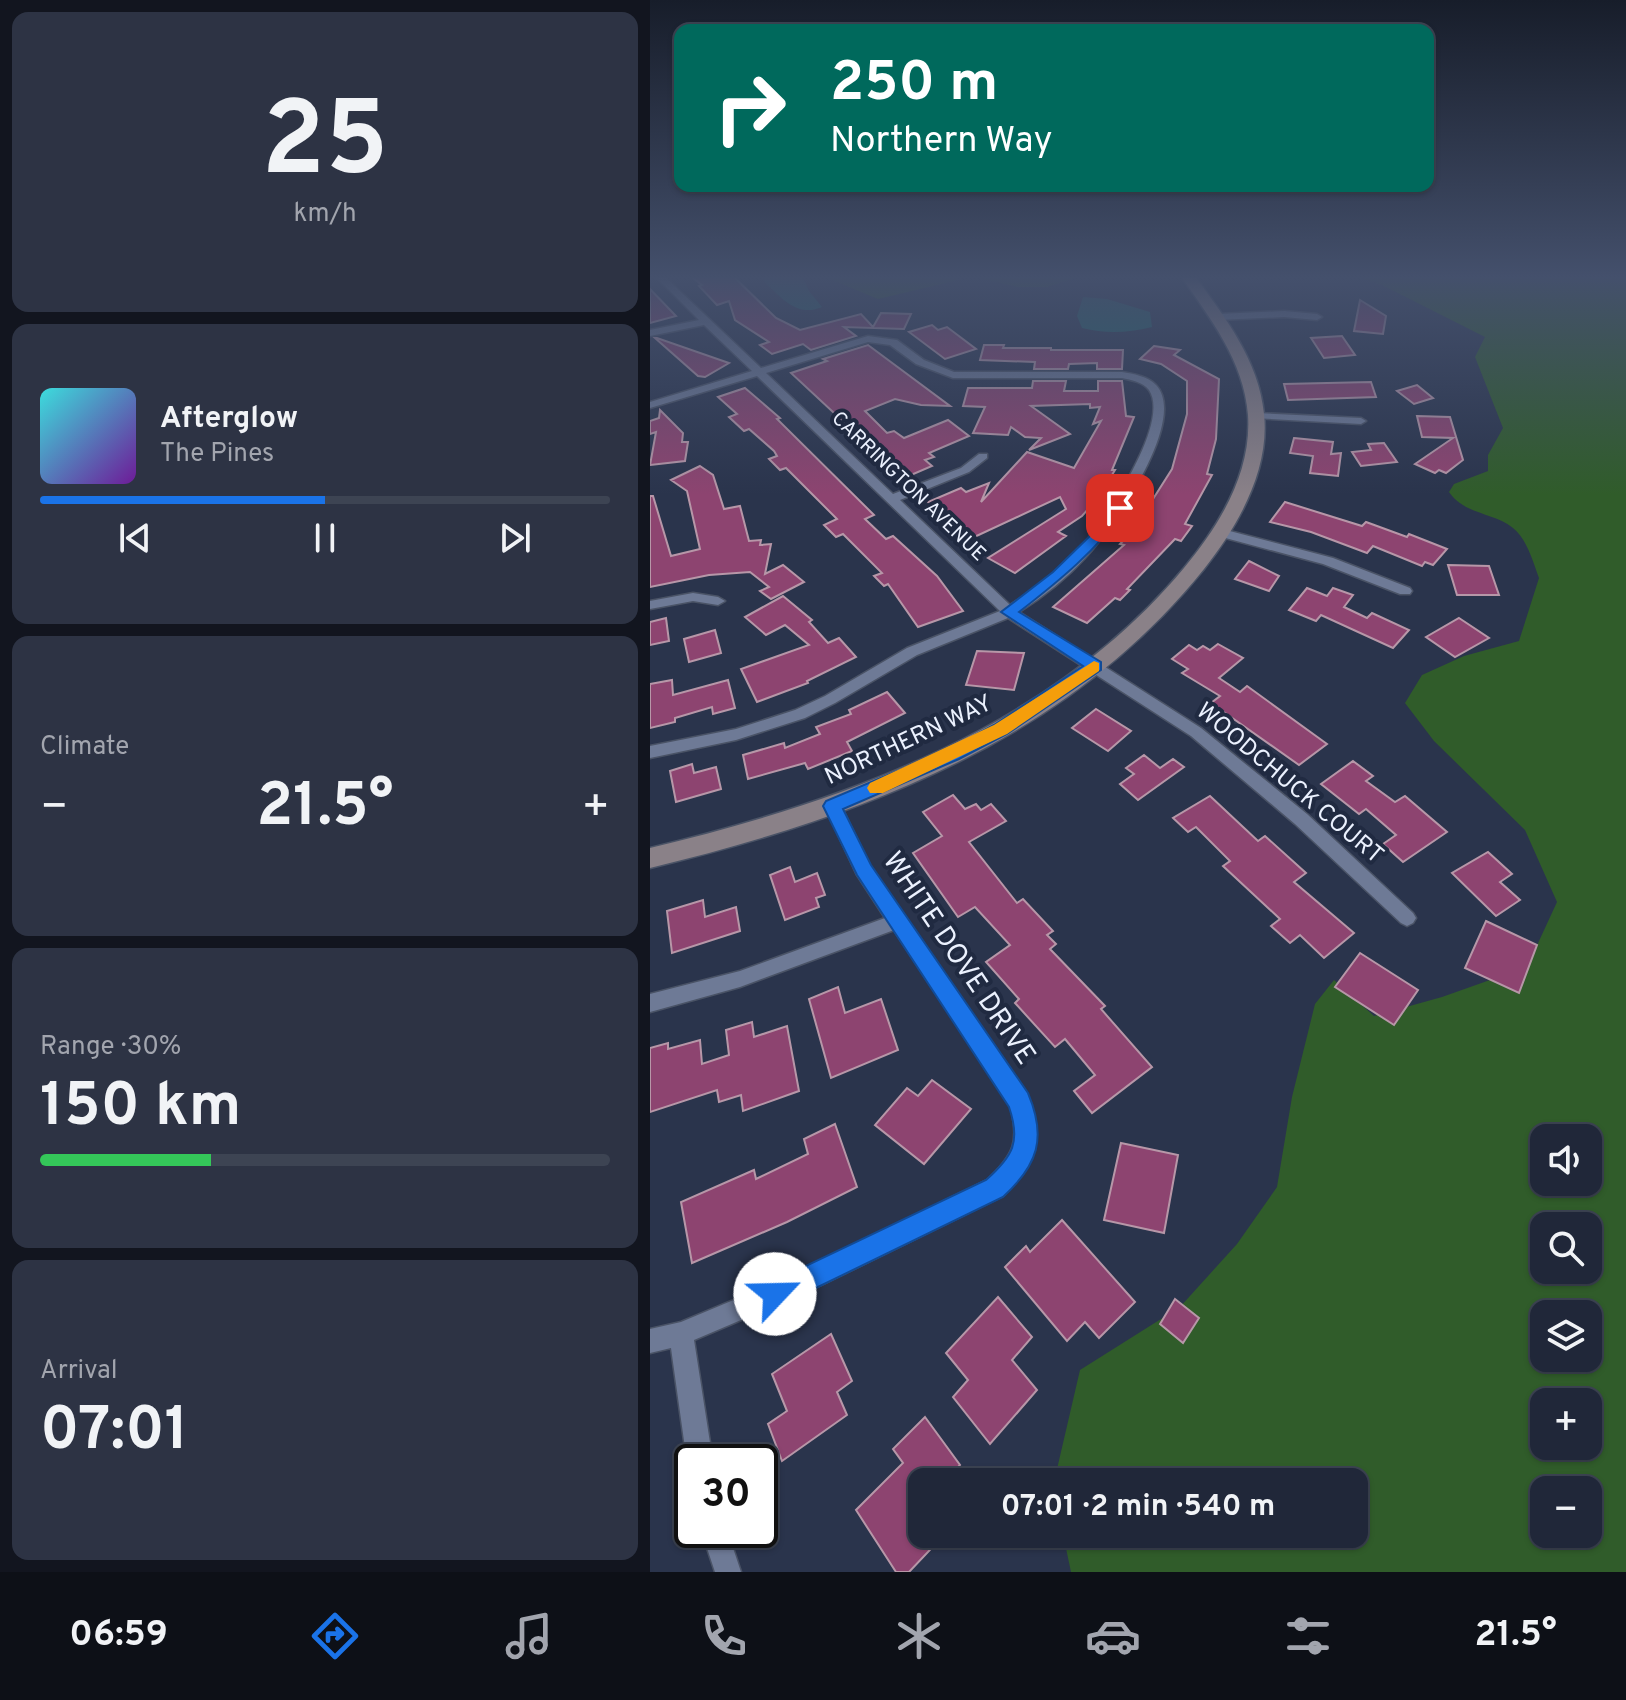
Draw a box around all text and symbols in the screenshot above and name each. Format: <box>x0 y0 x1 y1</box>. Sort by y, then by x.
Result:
text: 250 m <box>830 50 998 120</box>
icon: right <box>698 56 802 160</box>
text: 25 <box>261 80 389 212</box>
text: Northern Way <box>830 119 1053 165</box>
text: km/h <box>293 198 357 231</box>
text: Afterglow <box>160 401 298 438</box>
street label: CARRINGTON AVENUE <box>825 406 991 568</box>
text: The Pines <box>160 438 274 471</box>
pin <box>1086 474 1154 542</box>
icon: arrive <box>1098 486 1142 530</box>
icon: previous <box>113 516 157 560</box>
icon: pause <box>303 516 347 560</box>
icon: next <box>493 516 537 560</box>
street label: NORTHERN WAY <box>820 689 998 793</box>
street label: WOODCHUCK COURT <box>1189 697 1389 871</box>
text: Climate <box>40 731 129 764</box>
text: 21.5° <box>256 771 394 847</box>
text: − <box>40 781 68 837</box>
text: + <box>582 781 610 837</box>
street label: WHITE DOVE DRIVE <box>873 846 1043 1072</box>
text: Range · 30% <box>40 1031 182 1064</box>
text: 150 km <box>40 1071 241 1147</box>
map controls <box>1530 1124 1602 1548</box>
button: sound <box>1530 1124 1602 1196</box>
button: search <box>1530 1212 1602 1284</box>
position arrow <box>733 1252 817 1336</box>
button: layers <box>1530 1300 1602 1372</box>
text: Arrival <box>40 1355 118 1388</box>
button: + <box>1530 1388 1602 1460</box>
text: 07:01 <box>40 1395 189 1471</box>
speed limit sign: 30 <box>674 1444 778 1548</box>
button: − <box>1530 1476 1602 1548</box>
text: 07:01 · 2 min · 540 m <box>1001 1489 1275 1526</box>
icon: directions <box>307 1608 363 1664</box>
icon: music <box>501 1608 557 1664</box>
icon: phone <box>696 1608 752 1664</box>
icon: climate <box>891 1608 947 1664</box>
icon: car <box>1085 1608 1141 1664</box>
icon: filters <box>1280 1608 1336 1664</box>
text: 06:59 <box>69 1613 168 1659</box>
text: 21.5° <box>1474 1613 1557 1659</box>

